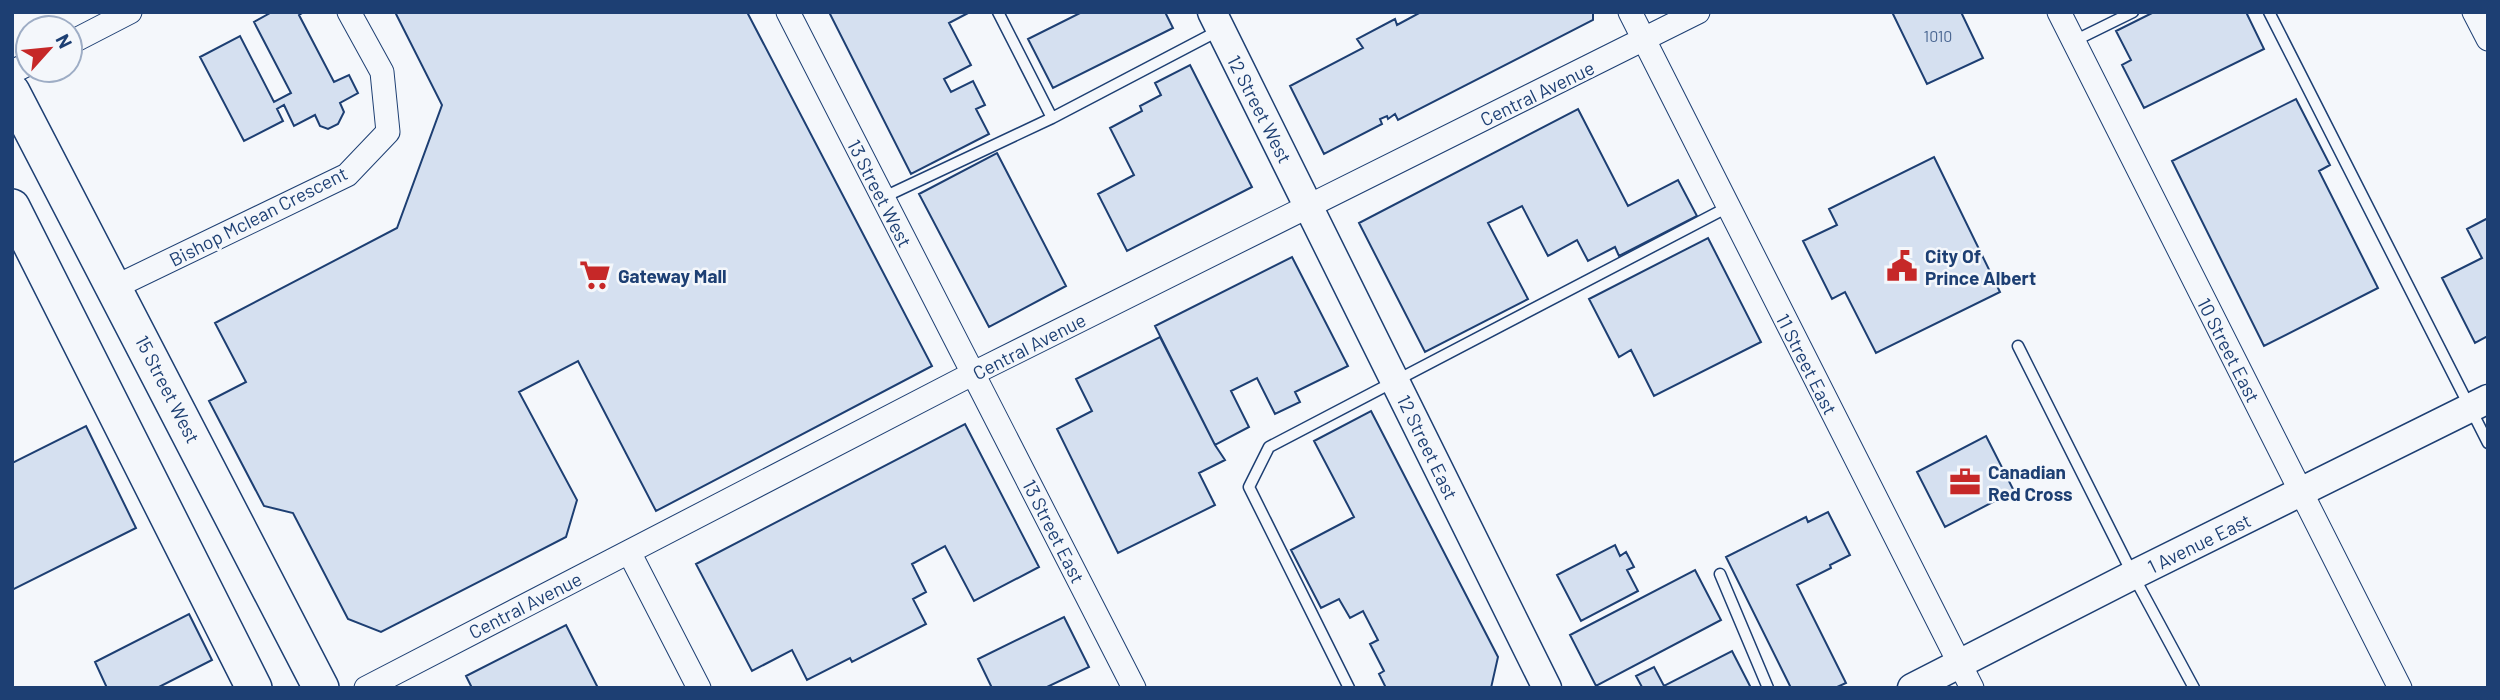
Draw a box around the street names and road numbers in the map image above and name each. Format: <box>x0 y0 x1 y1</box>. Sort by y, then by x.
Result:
street label: 12 Street West <box>1223 51 1297 167</box>
street label: Central Avenue <box>1476 55 1598 131</box>
street label: 13 Street West <box>843 135 917 251</box>
street label: Bishop Mclean Crescent <box>165 161 351 271</box>
street label: 10 Street East <box>2193 294 2265 406</box>
street label: Central Avenue <box>969 308 1089 384</box>
street label: 11 Street East <box>1772 310 1842 418</box>
street label: 15 Street West <box>131 331 205 447</box>
street label: 12 Street East <box>1393 391 1463 503</box>
street label: 13 Street East <box>1018 475 1090 587</box>
street label: 1 Avenue East <box>2144 508 2254 578</box>
street label: Central Avenue <box>465 567 585 643</box>

